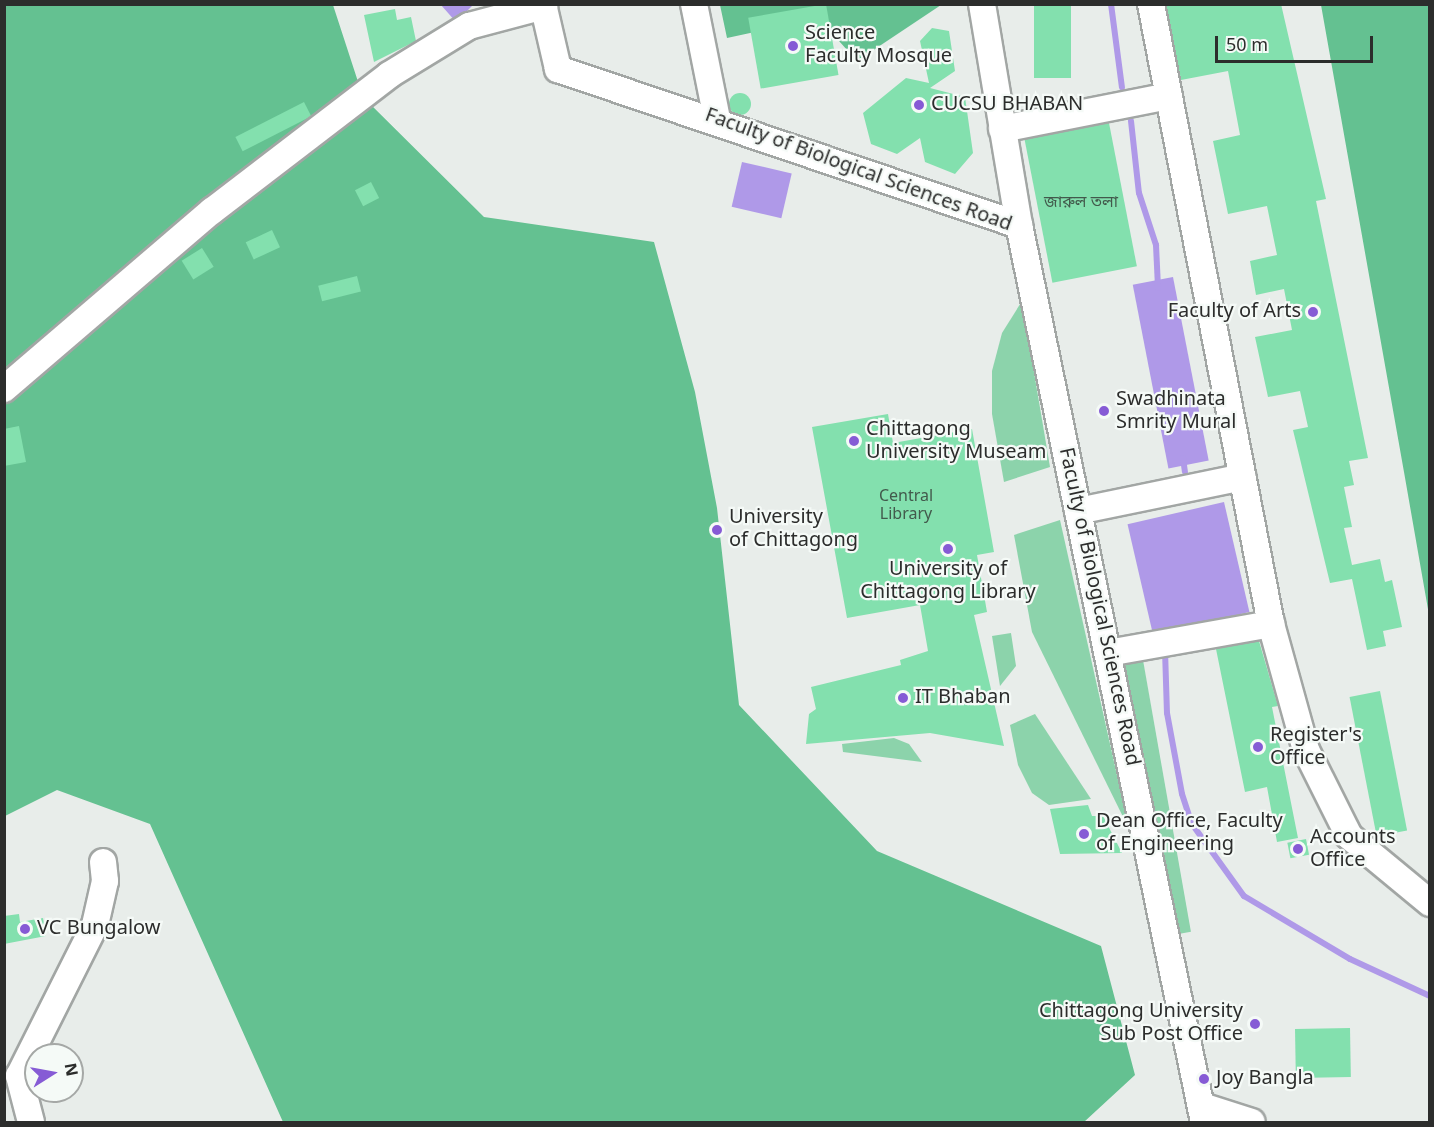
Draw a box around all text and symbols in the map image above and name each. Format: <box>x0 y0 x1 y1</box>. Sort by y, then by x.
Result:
place label: Science Faculty Mosque <box>805 22 952 69</box>
scale bar <box>1218 24 1376 62</box>
text: 50 m <box>1226 34 1268 58</box>
marker: Science Faculty Mosque <box>786 39 800 53</box>
place label: CUCSU BHABAN <box>931 93 1083 117</box>
marker: CUCSU BHABAN <box>912 98 926 112</box>
street label: Faculty of Biological Sciences Road <box>701 104 1015 238</box>
house number: জারুল তলা <box>1044 193 1118 213</box>
place label: Faculty of Arts <box>1168 300 1301 324</box>
marker: Faculty of Arts <box>1306 305 1320 319</box>
place label: Swadhinata Smrity Mural <box>1116 388 1236 435</box>
marker: Swadhinata Smrity Mural <box>1097 404 1111 418</box>
place label: Chittagong University Museam <box>866 418 1046 465</box>
marker: Chittagong University Museam <box>847 434 861 448</box>
street label: Faculty of Biological Sciences Road <box>1052 446 1144 768</box>
house number: Central Library <box>879 487 933 525</box>
place label: University of Chittagong <box>729 506 858 553</box>
marker: University of Chittagong <box>710 523 724 537</box>
marker: University of Chittagong Library <box>941 542 955 556</box>
place label: University of Chittagong Library <box>860 558 1036 605</box>
place label: IT Bhaban <box>915 686 1011 710</box>
marker: IT Bhaban <box>896 691 910 705</box>
place label: Register's Office <box>1270 724 1362 771</box>
marker: Register's Office <box>1251 740 1265 754</box>
place label: Dean Office, Faculty of Engineering <box>1096 810 1283 857</box>
place label: Accounts Office <box>1310 826 1396 873</box>
marker: Dean Office, Faculty of Engineering <box>1077 827 1091 841</box>
marker: Accounts Office <box>1291 842 1305 856</box>
place label: VC Bungalow <box>37 917 160 941</box>
marker: VC Bungalow <box>18 922 32 936</box>
place label: Chittagong University Sub Post Office <box>1039 1000 1243 1047</box>
marker: Chittagong University Sub Post Office <box>1248 1017 1262 1031</box>
north arrow <box>24 1043 84 1103</box>
text: N <box>58 1061 82 1078</box>
place label: Joy Bangla <box>1216 1067 1314 1091</box>
marker: Joy Bangla <box>1197 1072 1211 1086</box>

